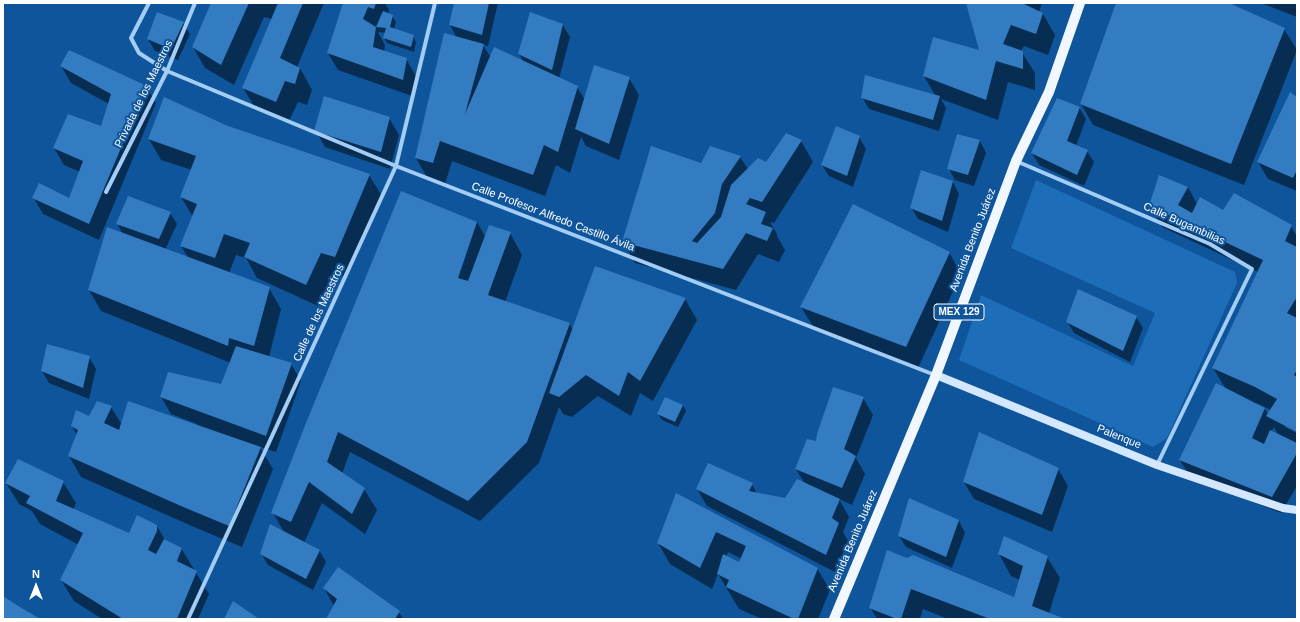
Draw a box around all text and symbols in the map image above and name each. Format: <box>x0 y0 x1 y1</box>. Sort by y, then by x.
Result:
street label: Privada de los Maestros <box>112 38 176 150</box>
street label: Calle Profesor Alfredo Castillo Ávila <box>470 180 636 254</box>
street label: Avenida Benito Juárez <box>947 186 999 294</box>
street label: Calle Bugambilias <box>1141 200 1227 248</box>
street label: Calle de los Maestros <box>291 262 347 364</box>
road number: MEX 129 <box>934 304 984 320</box>
street label: Palenque <box>1095 422 1143 452</box>
street label: Avenida Benito Juárez <box>825 488 881 594</box>
north arrow <box>16 566 56 606</box>
text: N <box>32 568 40 580</box>

